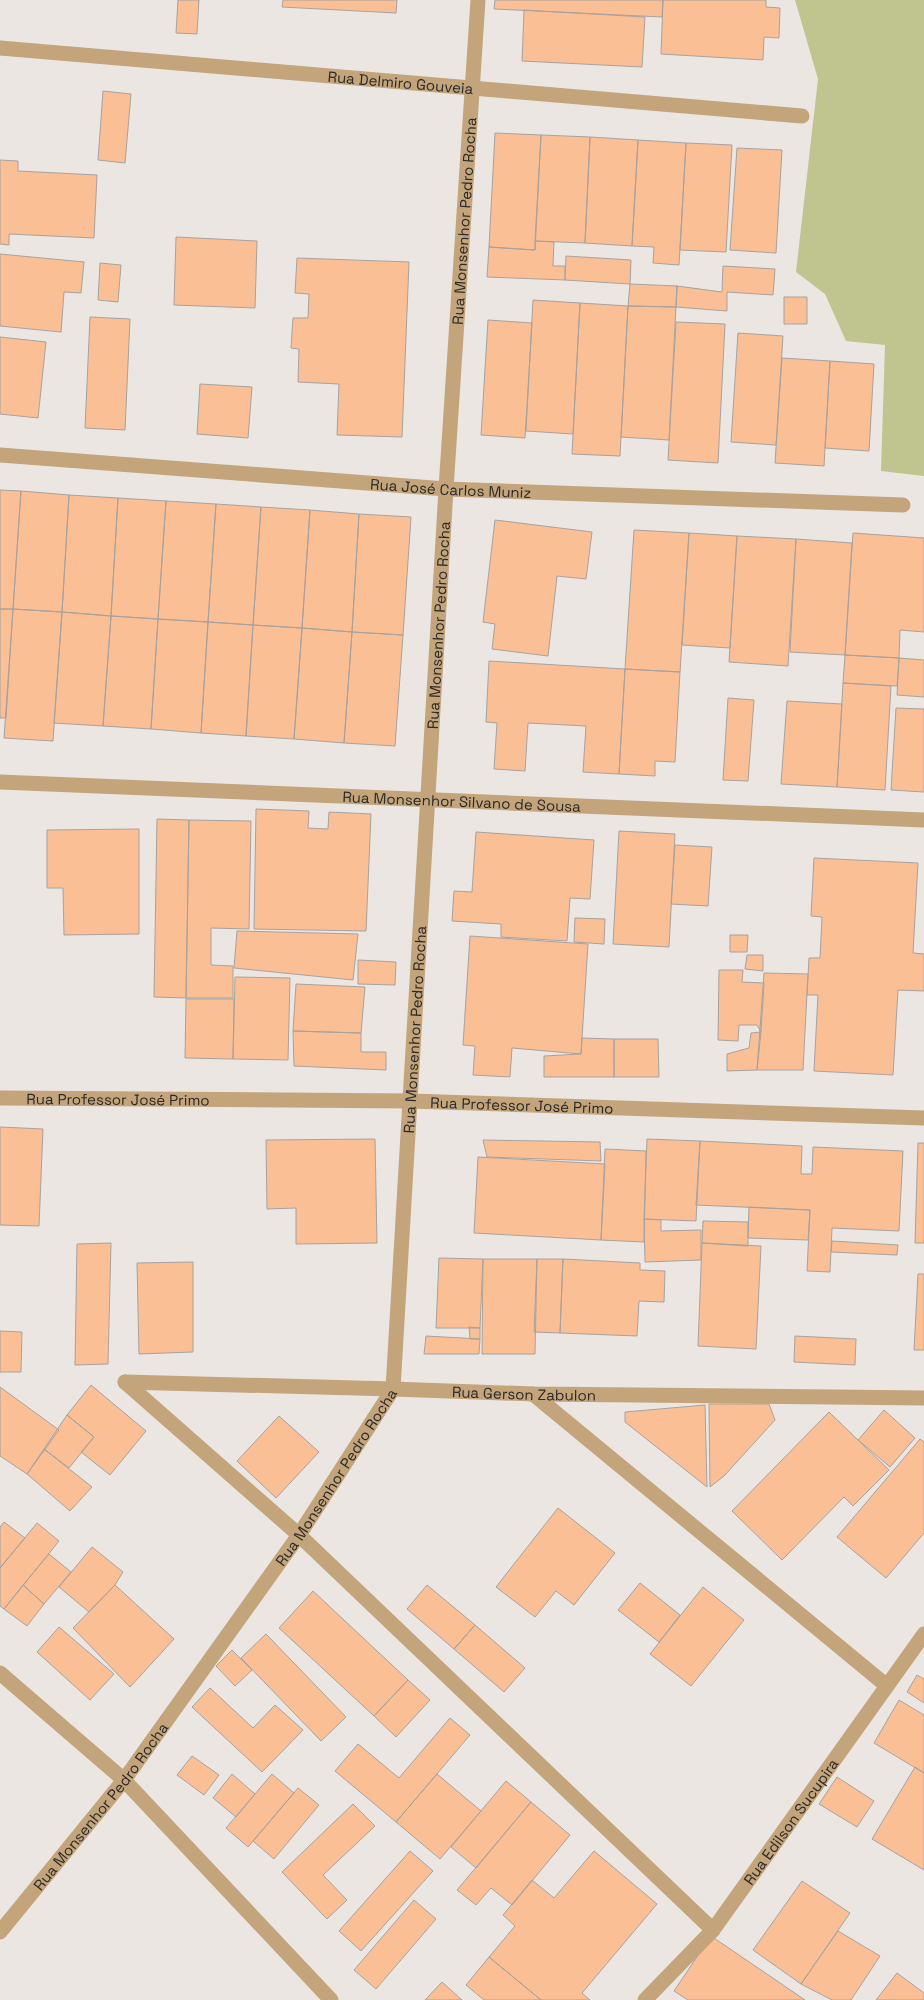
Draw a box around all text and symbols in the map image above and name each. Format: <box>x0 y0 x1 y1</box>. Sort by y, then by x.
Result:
street label: Rua Delmiro Gouveia <box>327 66 475 98</box>
street label: Rua Monsenhor Pedro Rocha <box>447 116 480 325</box>
street label: Rua José Carlos Muniz <box>370 474 532 501</box>
street label: Rua Monsenhor Pedro Rocha <box>422 520 454 730</box>
street label: Rua Monsenhor Silvano de Sousa <box>342 787 582 815</box>
street label: Rua Monsenhor Pedro Rocha <box>399 925 430 1134</box>
street label: Rua Professor José Primo <box>26 1089 210 1109</box>
street label: Rua Professor José Primo <box>430 1092 614 1117</box>
street label: Rua Gerson Zabulon <box>452 1382 596 1404</box>
street label: Rua Monsenhor Pedro Rocha <box>271 1384 401 1569</box>
street label: Rua Monsenhor Pedro Rocha <box>29 1718 172 1894</box>
street label: Rua Edilson Sucupira <box>739 1754 842 1888</box>

